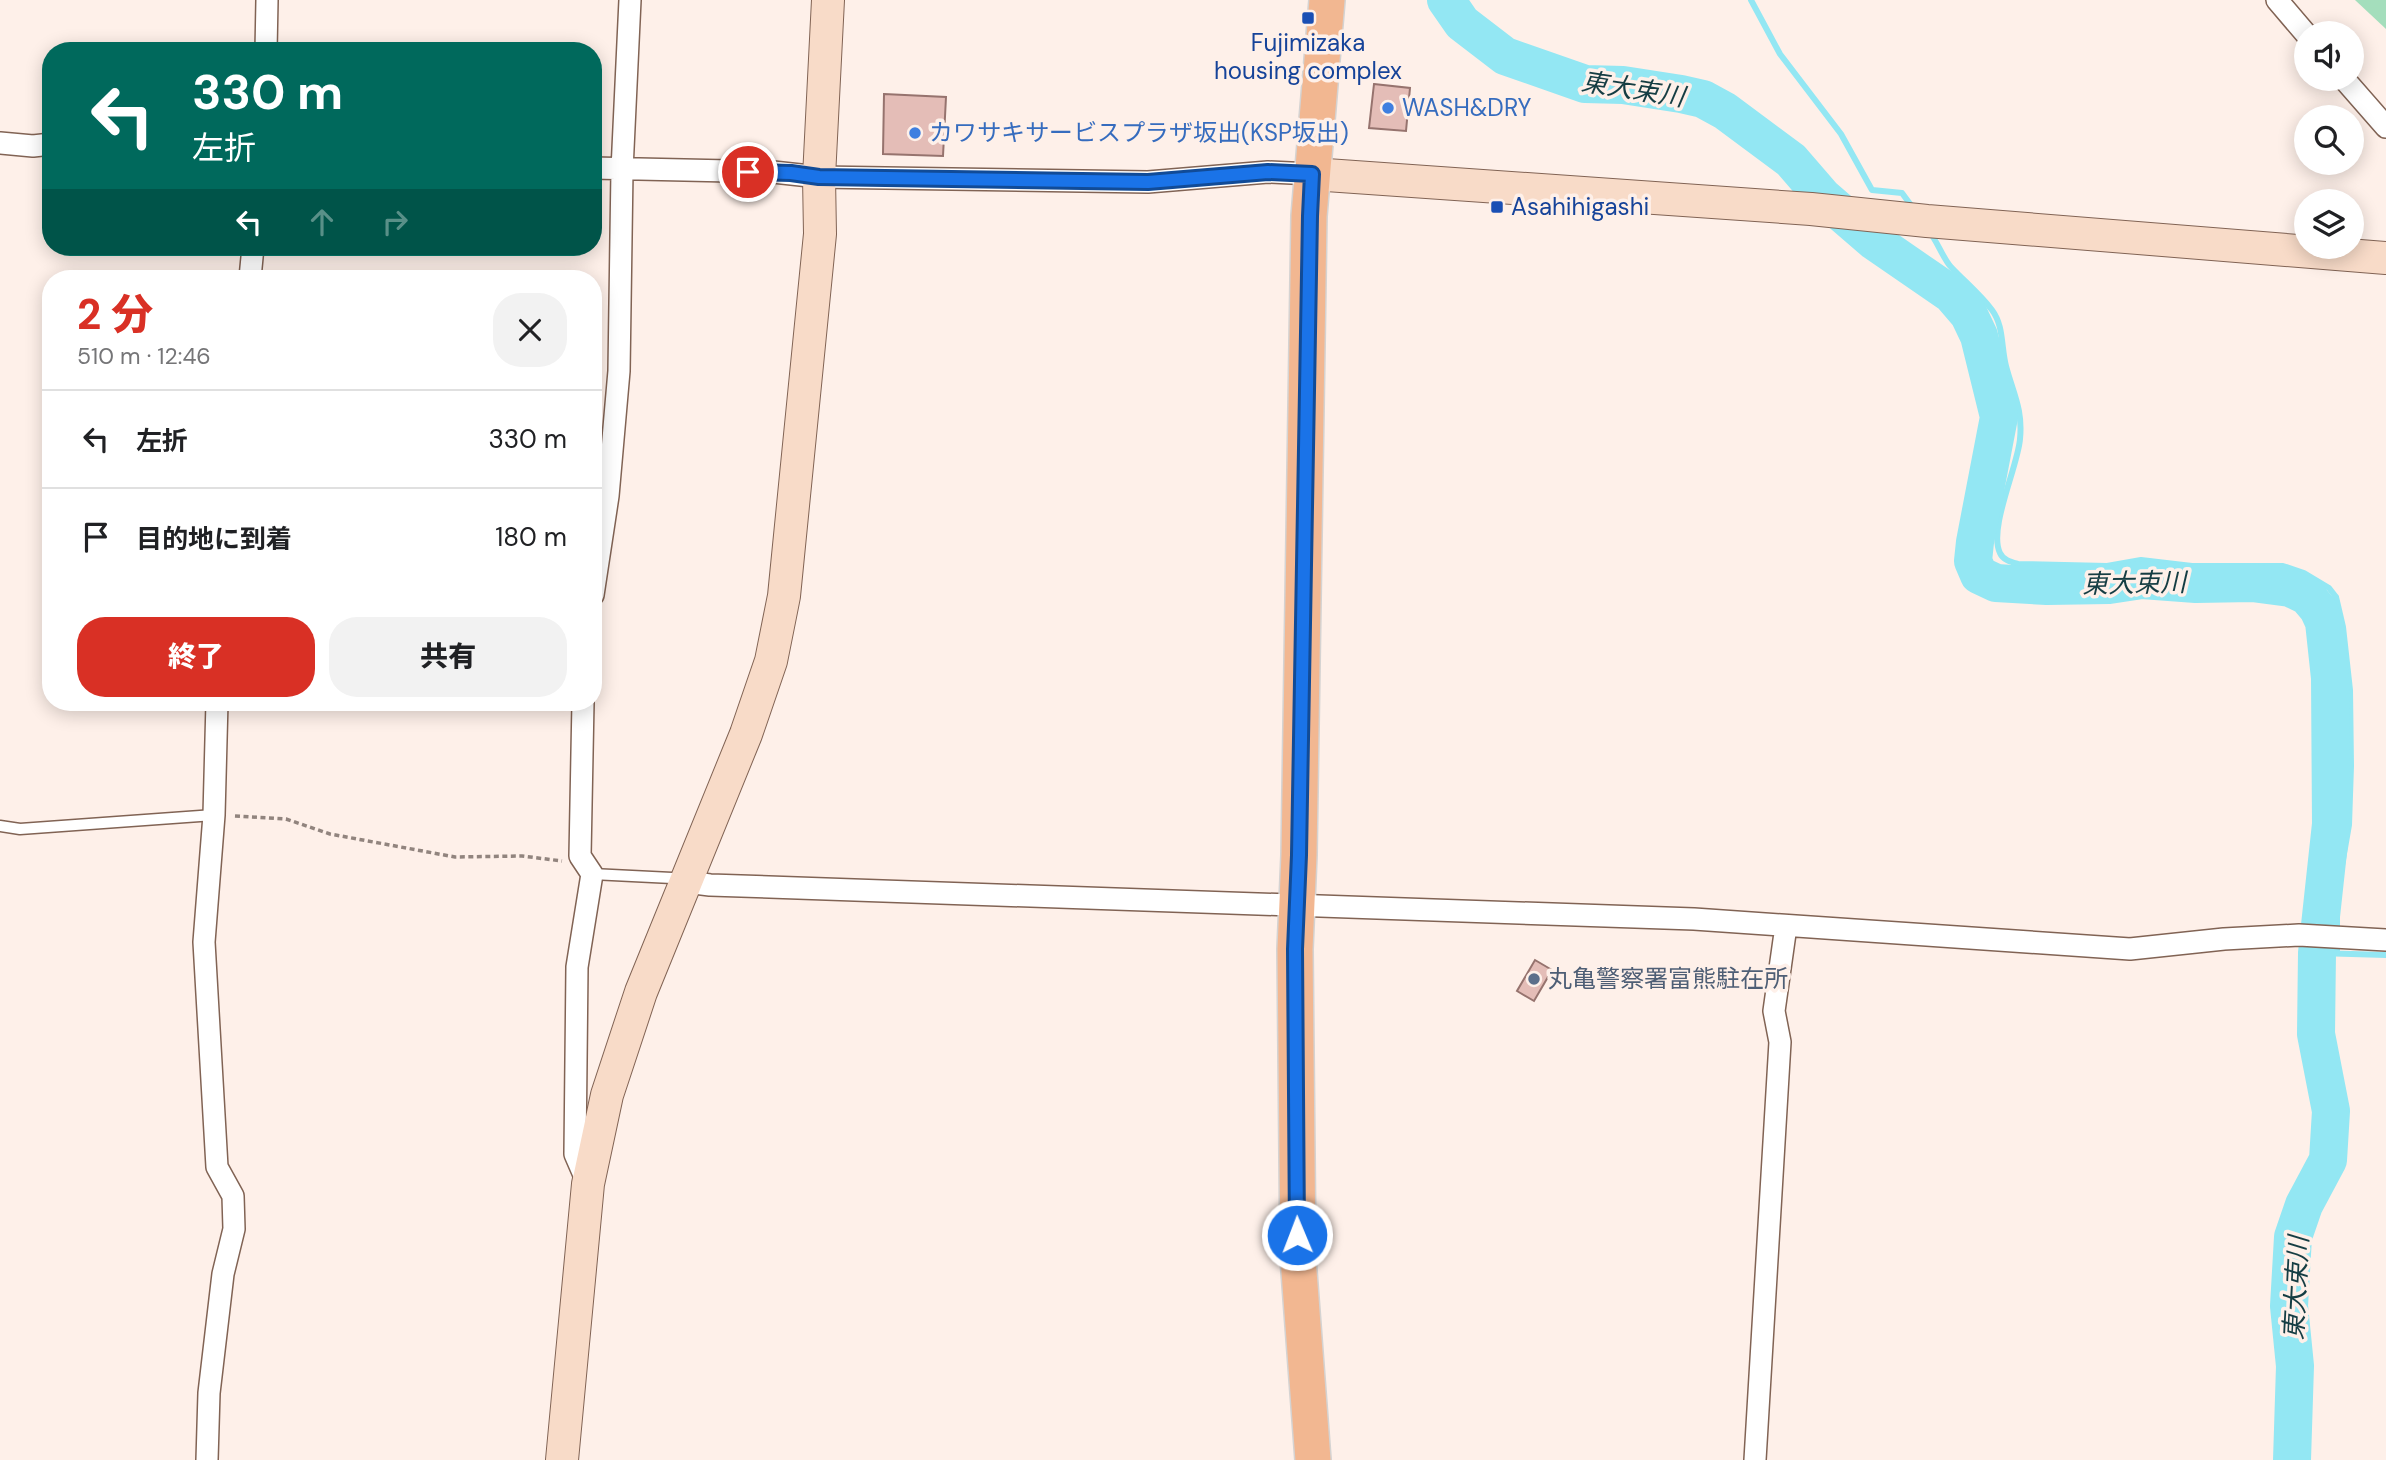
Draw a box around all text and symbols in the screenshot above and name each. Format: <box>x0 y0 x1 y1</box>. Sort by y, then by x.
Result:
marker: Fujimizaka housing complex <box>1300 10 1316 26</box>
map controls <box>2294 21 2364 259</box>
button: sound <box>2294 21 2364 91</box>
place label: Fujimizaka housing complex <box>1214 27 1402 86</box>
text: 330 m <box>192 60 343 124</box>
water label: 東大束川 <box>1579 64 1690 114</box>
icon: left <box>77 70 168 161</box>
place label: WASH&DRY <box>1402 92 1531 123</box>
marker: WASH&DRY <box>1380 100 1396 116</box>
button: search <box>2294 105 2364 175</box>
place label: カワサキサービスプラザ坂出(KSP坂出) <box>929 117 1349 148</box>
marker: カワサキサービスプラザ坂出(KSP坂出) <box>907 125 923 141</box>
text: 左折 <box>192 127 256 169</box>
pin <box>718 142 778 202</box>
icon: arrive <box>729 153 767 191</box>
button: layers <box>2294 189 2364 259</box>
place label: Asahihigashi <box>1511 191 1649 222</box>
marker: Asahihigashi <box>1489 199 1505 215</box>
icon: left <box>230 203 268 241</box>
icon: ahead <box>303 203 341 241</box>
icon: right <box>376 203 414 241</box>
text: 2 分 <box>77 287 153 342</box>
button: close <box>493 293 567 367</box>
text: 510 m · 12:46 <box>77 341 211 371</box>
icon: left <box>77 420 115 458</box>
text: 330 m <box>488 422 567 456</box>
text: 左折 <box>136 424 188 458</box>
icon: arrive <box>77 518 115 556</box>
text: 180 m <box>495 520 567 554</box>
text: 目的地に到着 <box>136 522 292 556</box>
water label: 東大束川 <box>2082 565 2189 601</box>
button: 終了 <box>77 617 315 697</box>
button: 共有 <box>329 617 567 697</box>
place label: 丸亀警察署富熊駐在所 <box>1548 963 1788 994</box>
marker: 丸亀警察署富熊駐在所 <box>1526 971 1542 987</box>
position arrow <box>1260 1198 1334 1272</box>
water label: 東大束川 <box>2276 1232 2316 1341</box>

